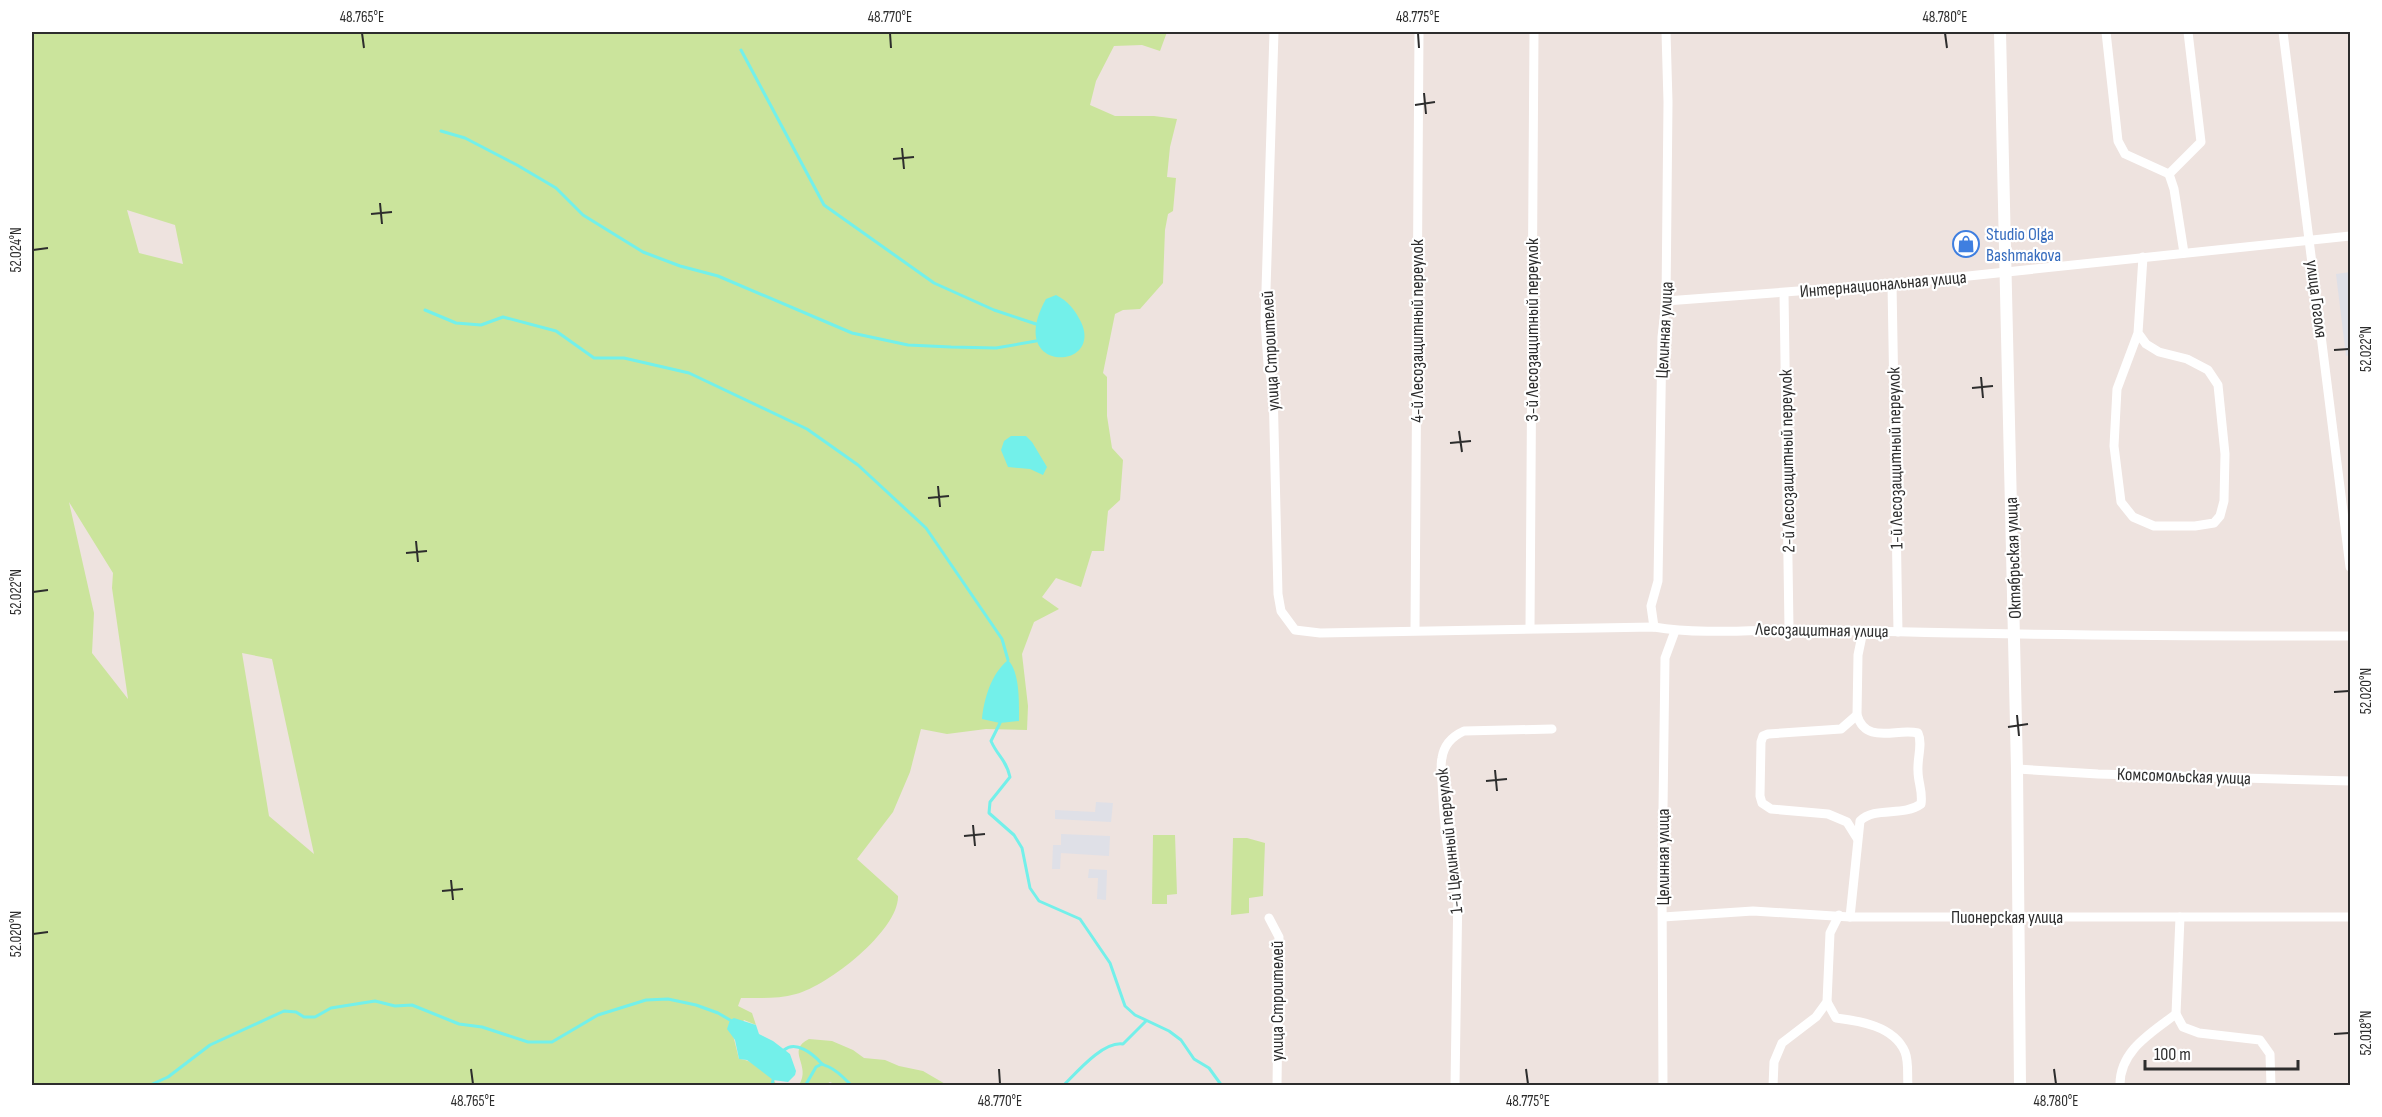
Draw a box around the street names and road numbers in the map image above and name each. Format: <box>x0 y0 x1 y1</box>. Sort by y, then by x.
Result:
street label: 3-й Лесозащитный переулок <box>1522 238 1543 422</box>
street label: 4-й Лесозащитный переулок <box>1407 239 1428 423</box>
street label: улица Гоголя <box>2301 259 2332 339</box>
street label: Интернациональная улица <box>1799 267 1967 302</box>
street label: Целинная улица <box>1651 281 1678 379</box>
street label: улица Строителей <box>1257 290 1284 412</box>
street label: 1-й Лесозащитный переулок <box>1883 367 1908 549</box>
street label: 2-й Лесозащитный переулок <box>1775 369 1800 553</box>
street label: Октябрьская улица <box>2001 497 2026 619</box>
street label: Лесозащитная улица <box>1754 619 1889 642</box>
street label: Комсомольская улица <box>2117 764 2251 789</box>
street label: 1-й Целинный переулок <box>1431 767 1468 915</box>
street label: Целинная улица <box>1653 808 1674 906</box>
street label: Пионерская улица <box>1951 907 2063 928</box>
street label: улица Строителей <box>1267 941 1288 1061</box>

